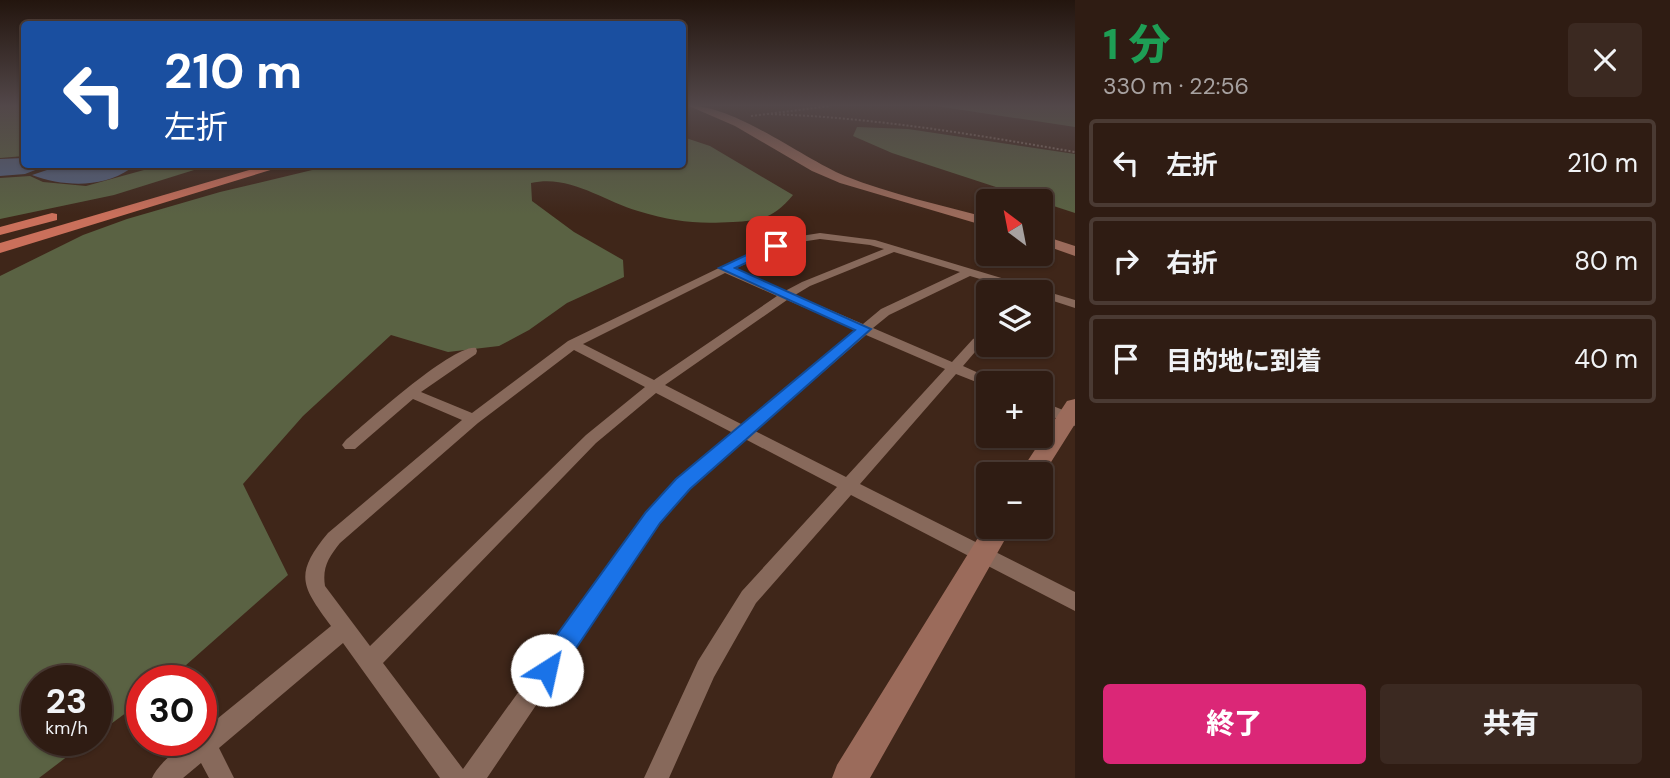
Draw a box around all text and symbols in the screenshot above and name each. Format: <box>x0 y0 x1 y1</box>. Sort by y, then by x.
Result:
text: 1 分 <box>1103 17 1170 72</box>
button: close <box>1568 23 1642 97</box>
text: 210 m <box>164 39 302 103</box>
icon: left <box>49 49 140 140</box>
text: 330 m · 22:56 <box>1103 71 1249 101</box>
text: 左折 <box>164 106 228 148</box>
icon: left <box>1107 144 1145 182</box>
text: 210 m <box>1567 146 1638 180</box>
text: 左折 <box>1166 148 1218 182</box>
north arrow <box>976 189 1054 266</box>
map controls <box>976 189 1053 539</box>
pin <box>746 216 806 276</box>
icon: arrive <box>757 227 795 265</box>
icon: right <box>1107 242 1145 280</box>
text: 80 m <box>1574 244 1638 278</box>
text: 右折 <box>1166 246 1218 280</box>
button: layers <box>976 280 1053 357</box>
icon: arrive <box>1107 340 1145 378</box>
text: 40 m <box>1574 342 1638 376</box>
text: 目的地に到着 <box>1166 344 1322 378</box>
button: + <box>976 371 1053 448</box>
button: − <box>976 462 1053 539</box>
position arrow <box>510 633 584 707</box>
speed limit sign: 30 <box>126 665 217 756</box>
text: 23 <box>46 678 87 724</box>
button: 終了 <box>1103 684 1366 764</box>
button: 共有 <box>1380 684 1642 764</box>
text: km/h <box>45 716 88 740</box>

